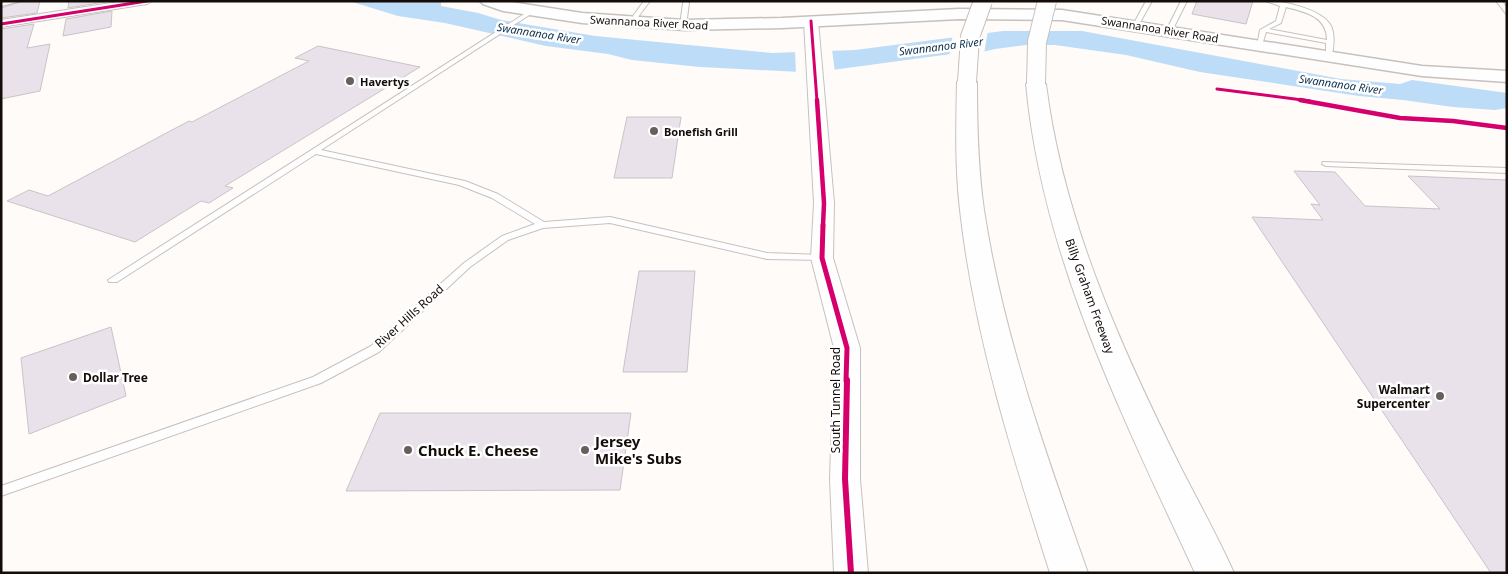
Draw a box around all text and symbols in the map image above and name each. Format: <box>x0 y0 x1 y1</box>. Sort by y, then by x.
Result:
street label: Swannanoa River Road <box>589 11 709 33</box>
street label: Swannanoa River Road <box>1100 12 1220 46</box>
water label: Swannanoa River <box>496 19 583 47</box>
water label: Swannanoa River <box>898 33 984 59</box>
water label: Swannanoa River <box>1298 71 1385 97</box>
place label: Havertys <box>360 74 410 89</box>
marker: Havertys <box>344 75 356 87</box>
place label: Bonefish Grill <box>664 124 738 139</box>
marker: Bonefish Grill <box>648 125 660 137</box>
street label: Billy Graham Freeway <box>1061 236 1119 357</box>
street label: River Hills Road <box>371 280 447 352</box>
street label: South Tunnel Road <box>827 347 844 453</box>
place label: Dollar Tree <box>83 369 148 386</box>
marker: Dollar Tree <box>67 371 79 383</box>
place label: Walmart Supercenter <box>1357 381 1431 412</box>
marker: Walmart Supercenter <box>1434 390 1446 402</box>
place label: Jersey Mike's Subs <box>593 431 682 468</box>
place label: Chuck E. Cheese <box>418 440 538 460</box>
marker: Chuck E. Cheese <box>402 444 414 456</box>
marker: Jersey Mike's Subs <box>579 444 591 456</box>

